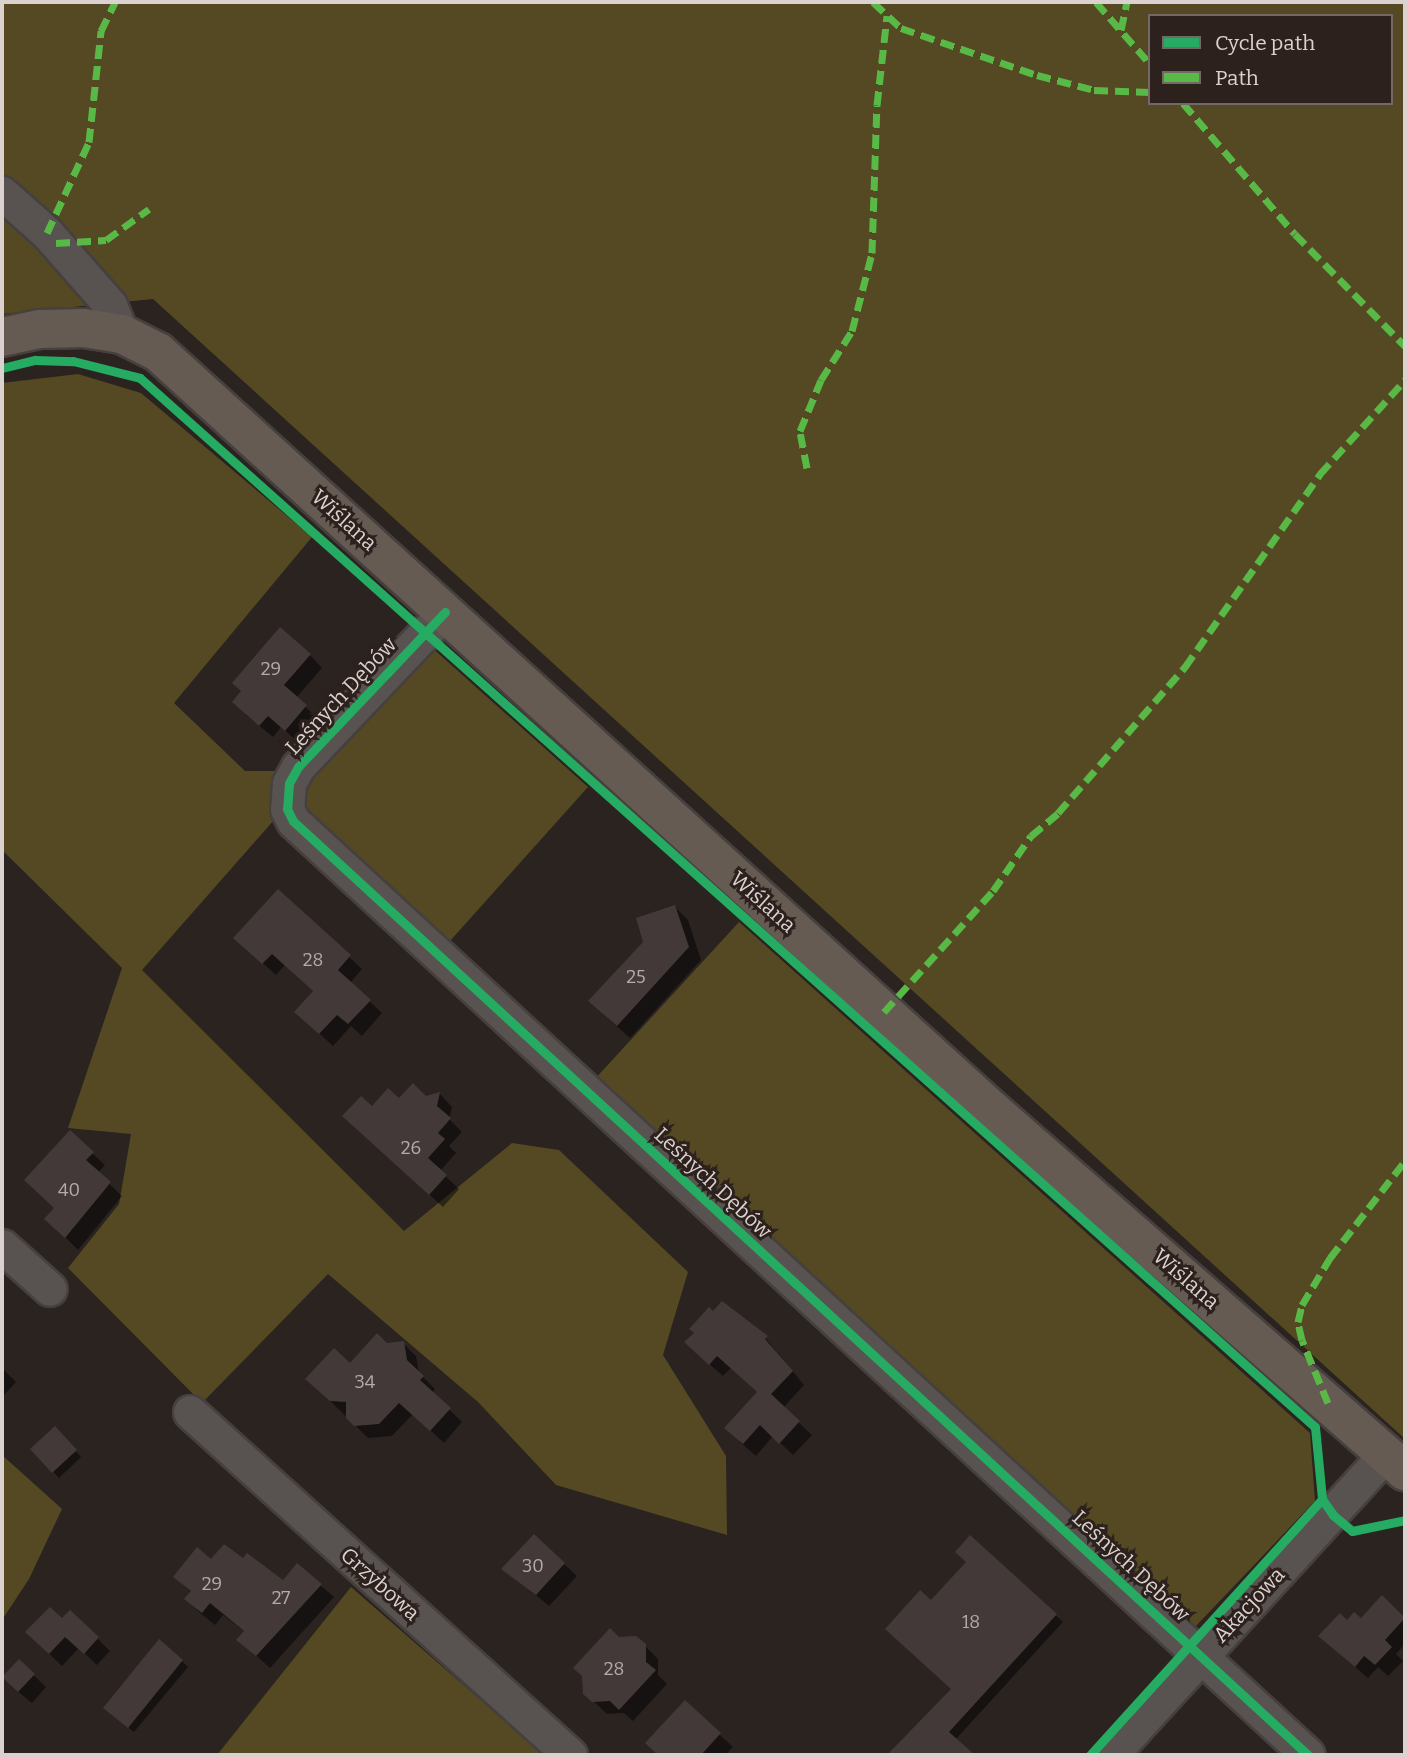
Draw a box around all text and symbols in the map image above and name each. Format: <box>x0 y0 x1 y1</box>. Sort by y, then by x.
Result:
legend <box>1148 14 1393 105</box>
text: Cycle path <box>1215 30 1315 56</box>
text: Path <box>1215 65 1259 91</box>
street label: Wiślana <box>306 484 382 556</box>
street label: Leśnych Dębów <box>280 632 402 760</box>
house number: 29 <box>261 658 281 680</box>
street label: Wiślana <box>725 866 801 938</box>
house number: 28 <box>303 949 323 971</box>
house number: 25 <box>626 966 646 988</box>
street label: Leśnych Dębów <box>649 1122 777 1244</box>
house number: 26 <box>401 1137 421 1159</box>
house number: 40 <box>58 1179 80 1201</box>
street label: Wiślana <box>1148 1244 1224 1314</box>
house number: 34 <box>355 1371 375 1393</box>
street label: Leśnych Dębów <box>1067 1505 1195 1627</box>
street label: Grzybowa <box>335 1542 425 1626</box>
house number: 30 <box>522 1555 544 1577</box>
street label: Akacjowa <box>1208 1562 1290 1648</box>
house number: 29 <box>202 1573 222 1595</box>
house number: 27 <box>272 1587 290 1609</box>
house number: 18 <box>962 1611 980 1633</box>
house number: 28 <box>604 1658 624 1680</box>

